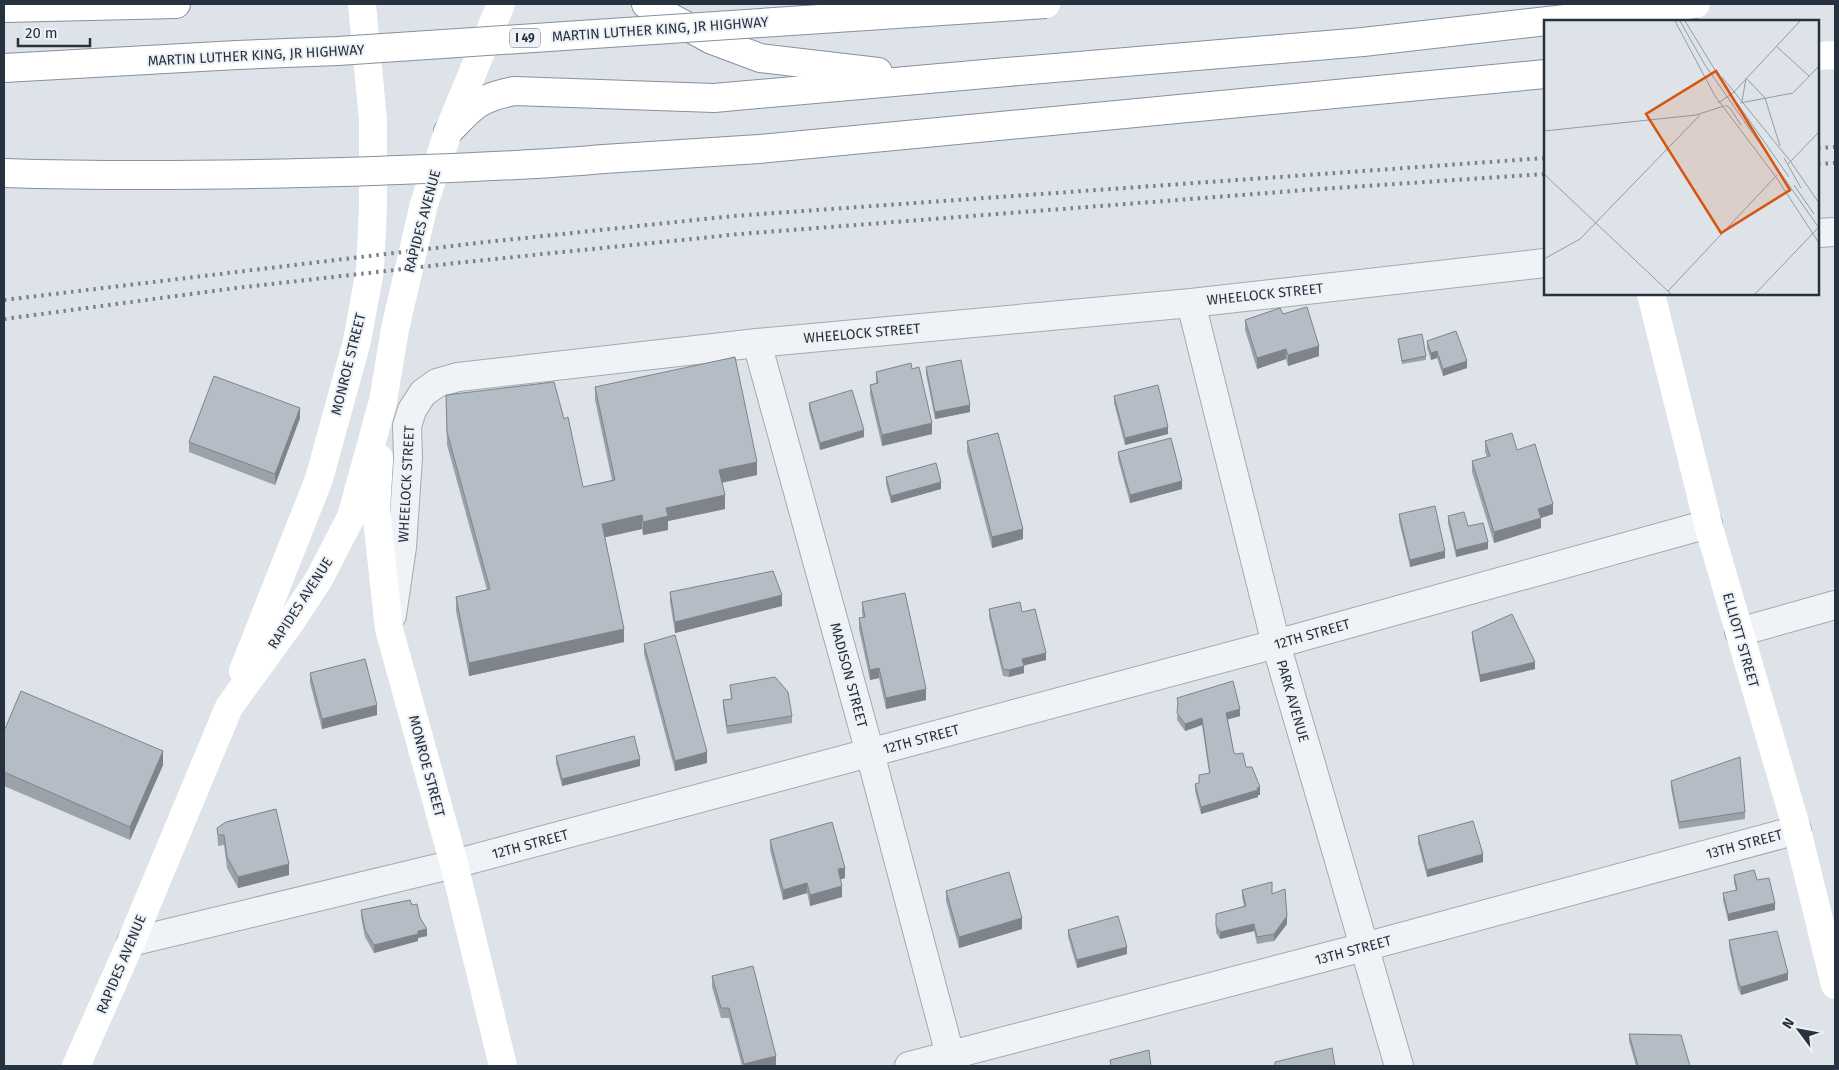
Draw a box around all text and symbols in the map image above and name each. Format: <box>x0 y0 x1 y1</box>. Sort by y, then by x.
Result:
street label: MARTIN LUTHER KING, JR HIGHWAY <box>551 13 769 46</box>
scale bar <box>18 15 90 47</box>
inset map <box>1544 20 1819 295</box>
text: 20 m <box>25 24 58 42</box>
road number: I 49 <box>510 28 540 48</box>
street label: MARTIN LUTHER KING, JR HIGHWAY <box>147 41 365 70</box>
street label: RAPIDES AVENUE <box>401 168 444 274</box>
street label: WHEELOCK STREET <box>1206 280 1325 309</box>
street label: MONROE STREET <box>328 311 370 417</box>
street label: WHEELOCK STREET <box>803 320 922 347</box>
street label: WHEELOCK STREET <box>395 424 418 543</box>
street label: RAPIDES AVENUE <box>264 554 336 652</box>
street label: ELLIOTT STREET <box>1719 591 1762 690</box>
street label: 12TH STREET <box>1272 615 1353 653</box>
street label: MADISON STREET <box>826 621 871 730</box>
street label: PARK AVENUE <box>1273 658 1312 744</box>
street label: MONROE STREET <box>405 713 448 820</box>
street label: 12TH STREET <box>881 721 962 758</box>
street label: 12TH STREET <box>490 826 571 863</box>
street label: 13TH STREET <box>1704 826 1785 863</box>
street label: RAPIDES AVENUE <box>93 912 150 1016</box>
street label: 13TH STREET <box>1313 932 1394 969</box>
north arrow <box>1774 1005 1824 1055</box>
text: N <box>1779 1015 1798 1032</box>

